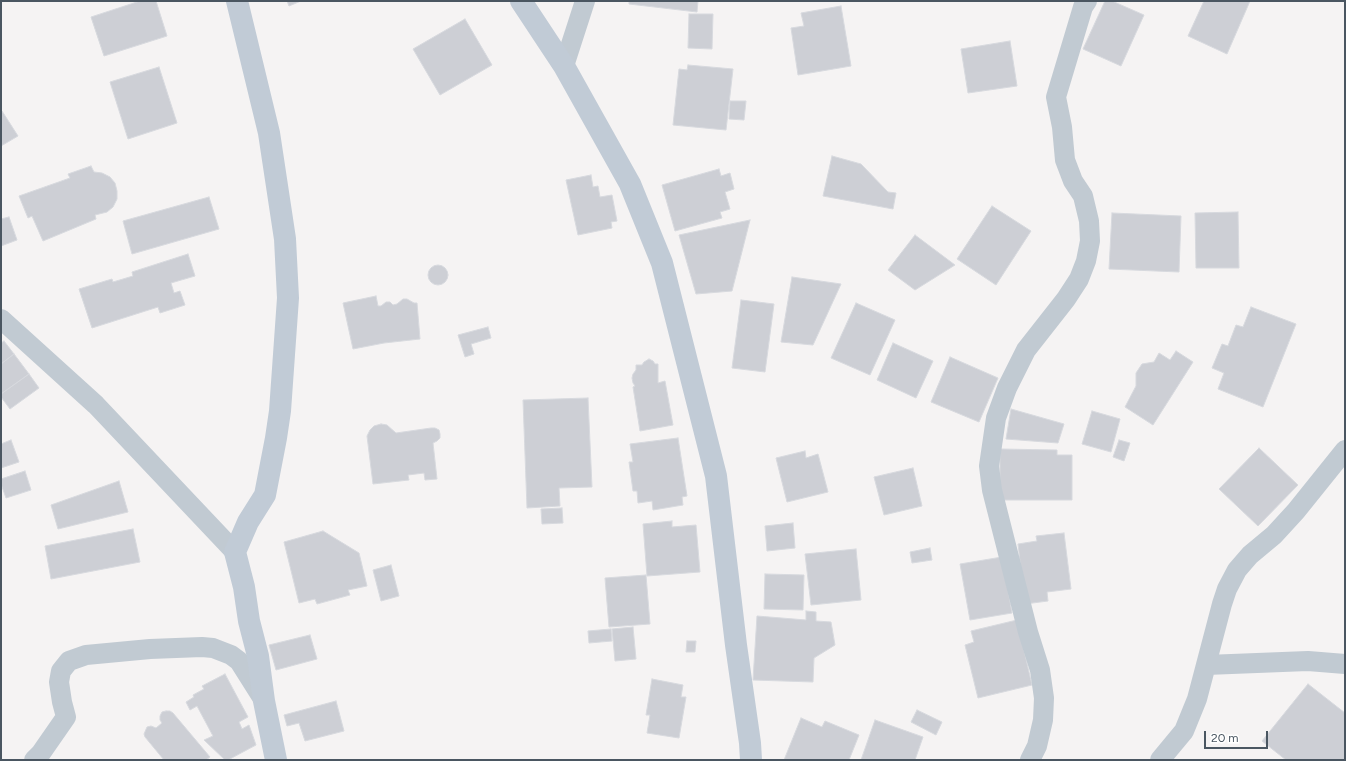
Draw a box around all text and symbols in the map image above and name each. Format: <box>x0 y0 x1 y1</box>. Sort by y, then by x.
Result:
scale bar <box>1206 723 1270 749</box>
text: 20 m <box>1211 731 1239 745</box>

